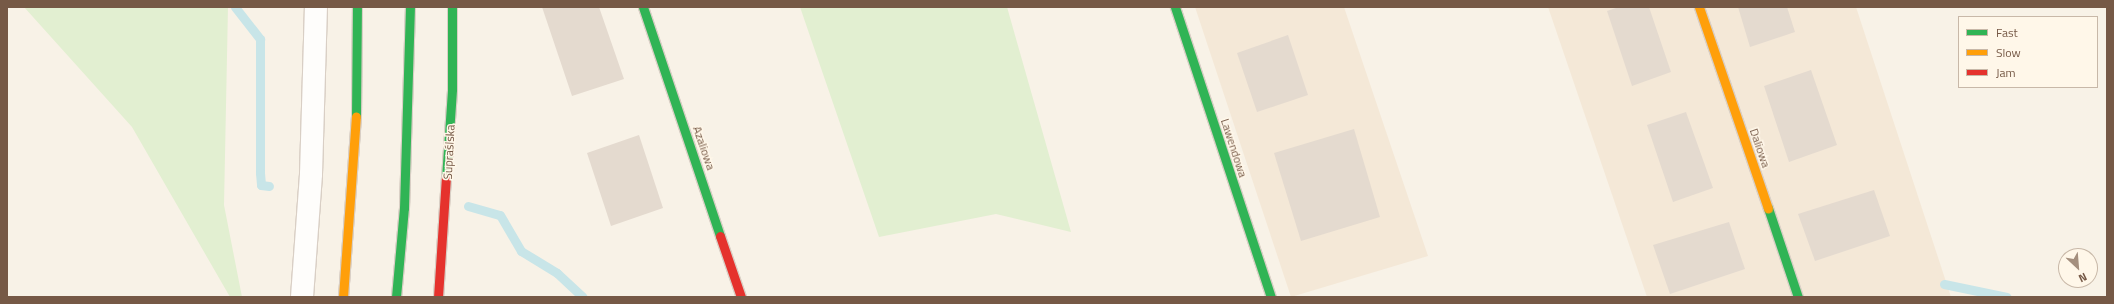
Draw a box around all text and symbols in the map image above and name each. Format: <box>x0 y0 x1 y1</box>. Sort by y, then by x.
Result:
legend <box>1958 16 2098 88</box>
text: Fast <box>1996 23 2018 42</box>
text: Slow <box>1996 43 2021 62</box>
text: Jam <box>1996 63 2016 82</box>
street label: Lawendowa <box>1218 117 1250 179</box>
street label: Supraślska <box>440 124 458 180</box>
street label: Azaliowa <box>690 124 718 172</box>
street label: Daliowa <box>1747 126 1773 170</box>
north arrow <box>2058 248 2098 288</box>
text: N <box>2076 269 2090 287</box>

